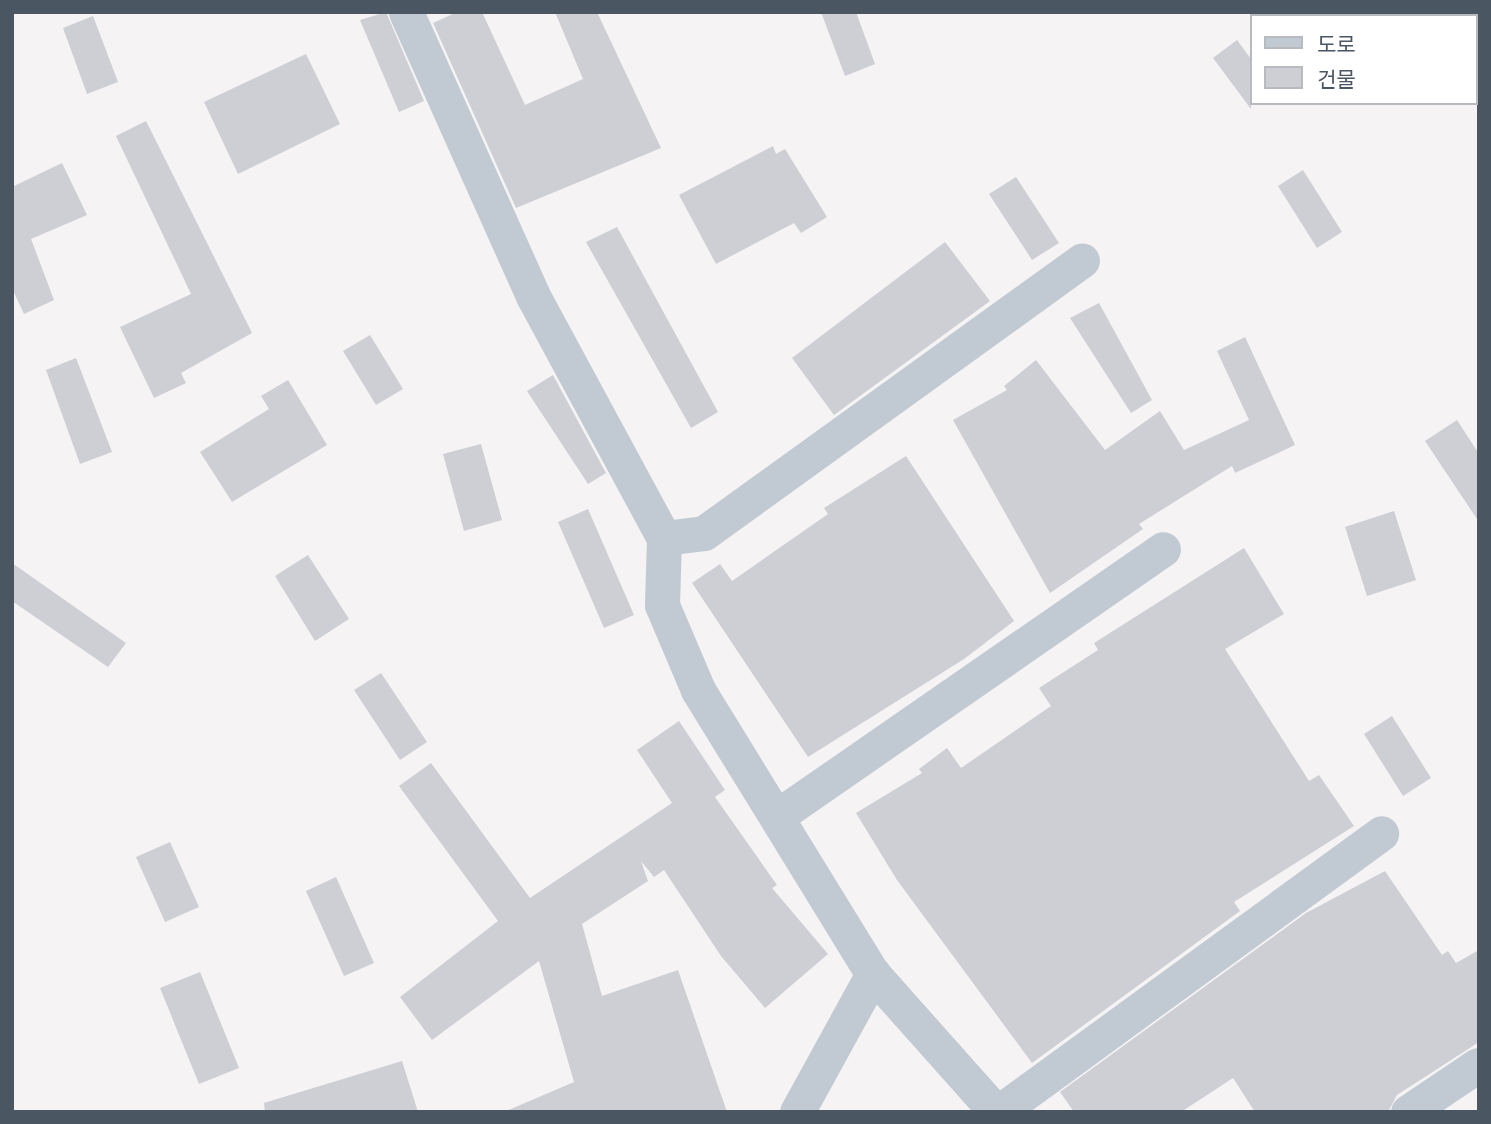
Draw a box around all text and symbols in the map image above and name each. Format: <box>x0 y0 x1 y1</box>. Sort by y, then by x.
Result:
legend <box>1250 14 1477 105</box>
text: 도로 <box>1317 30 1356 58</box>
text: 건물 <box>1317 65 1356 93</box>

